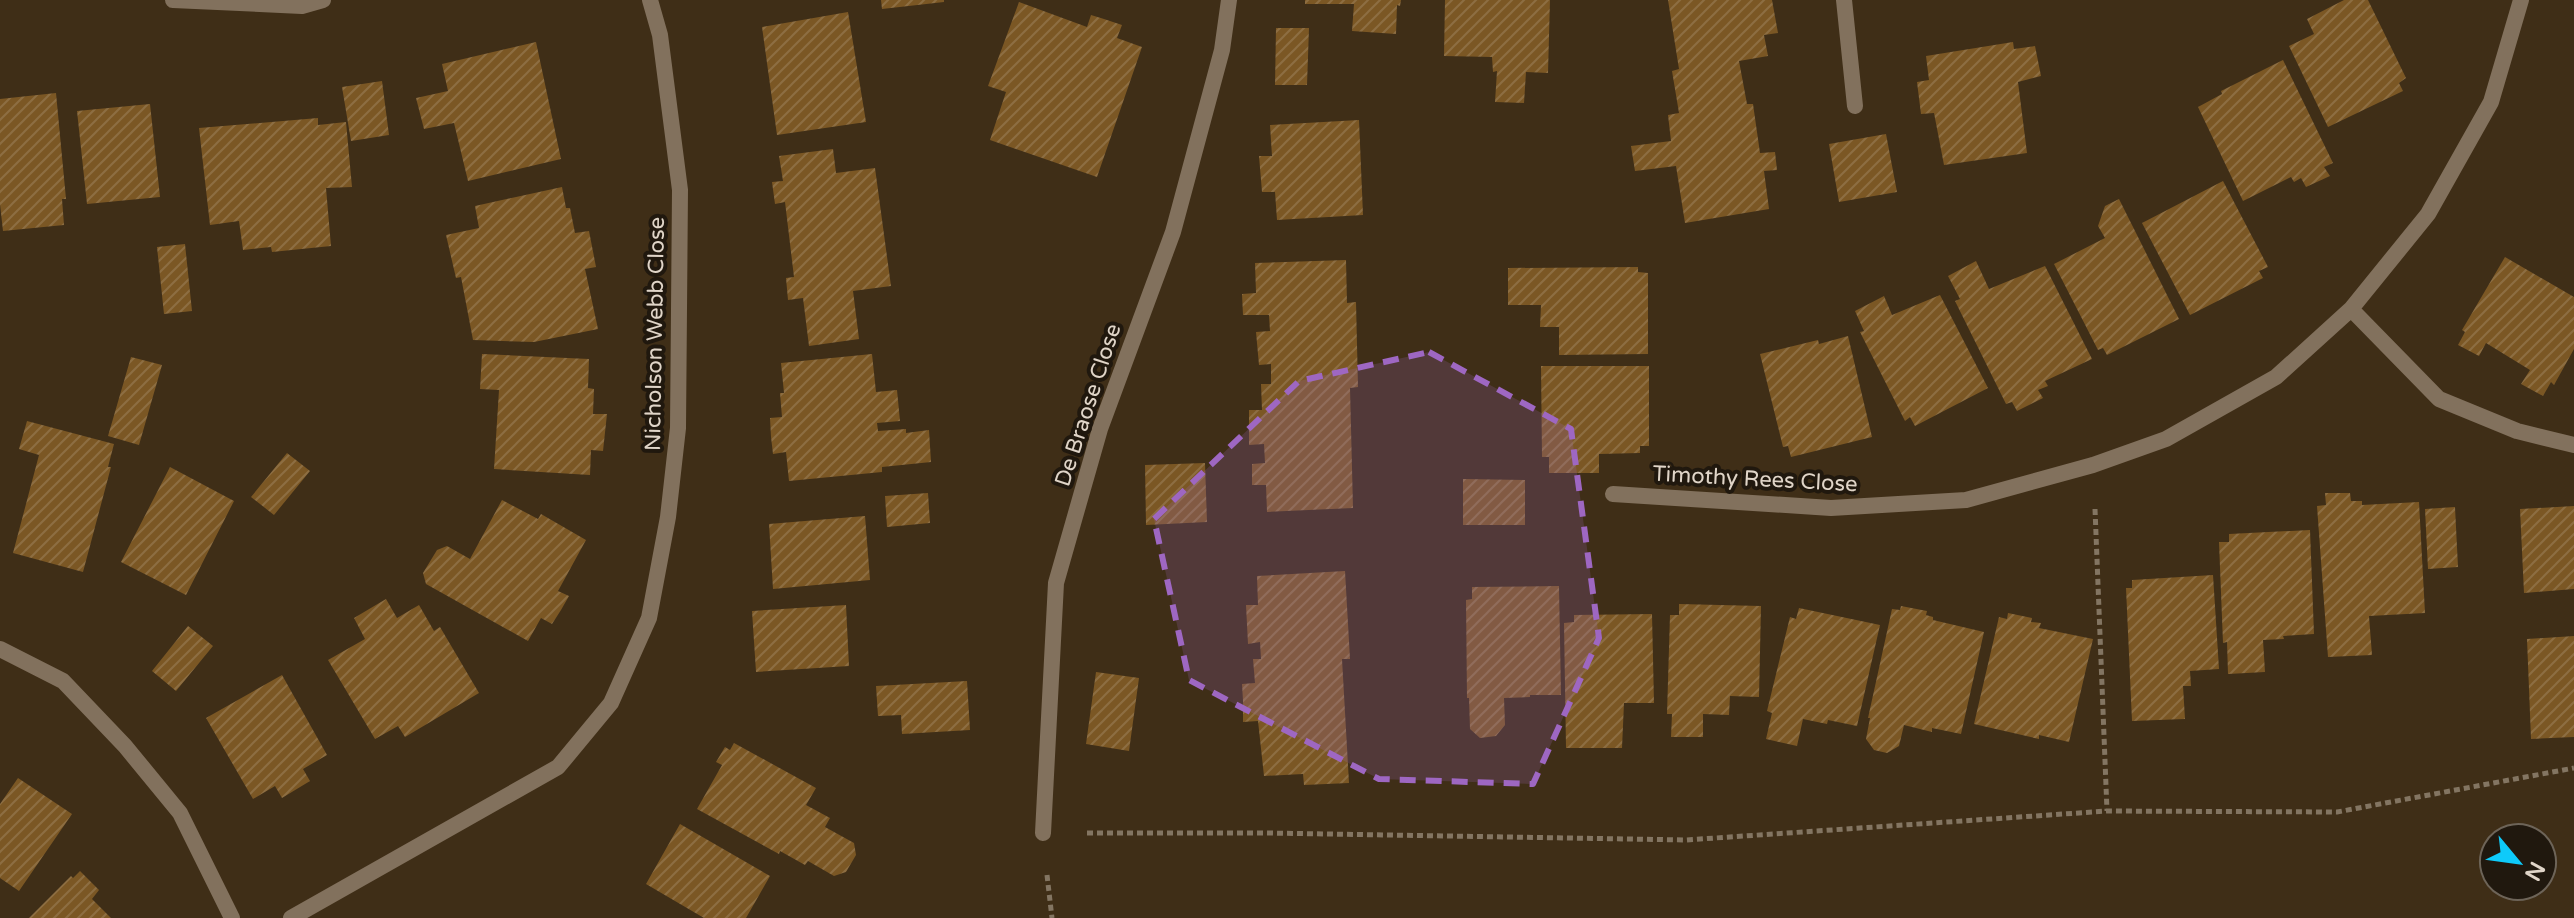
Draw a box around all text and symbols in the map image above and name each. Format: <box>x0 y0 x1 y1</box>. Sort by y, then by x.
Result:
street label: Nicholson Webb Close <box>640 217 670 451</box>
street label: De Braose Close <box>1049 320 1127 490</box>
street label: Timothy Rees Close <box>1652 461 1858 497</box>
north arrow <box>2478 822 2558 902</box>
text: N <box>2519 857 2550 885</box>

